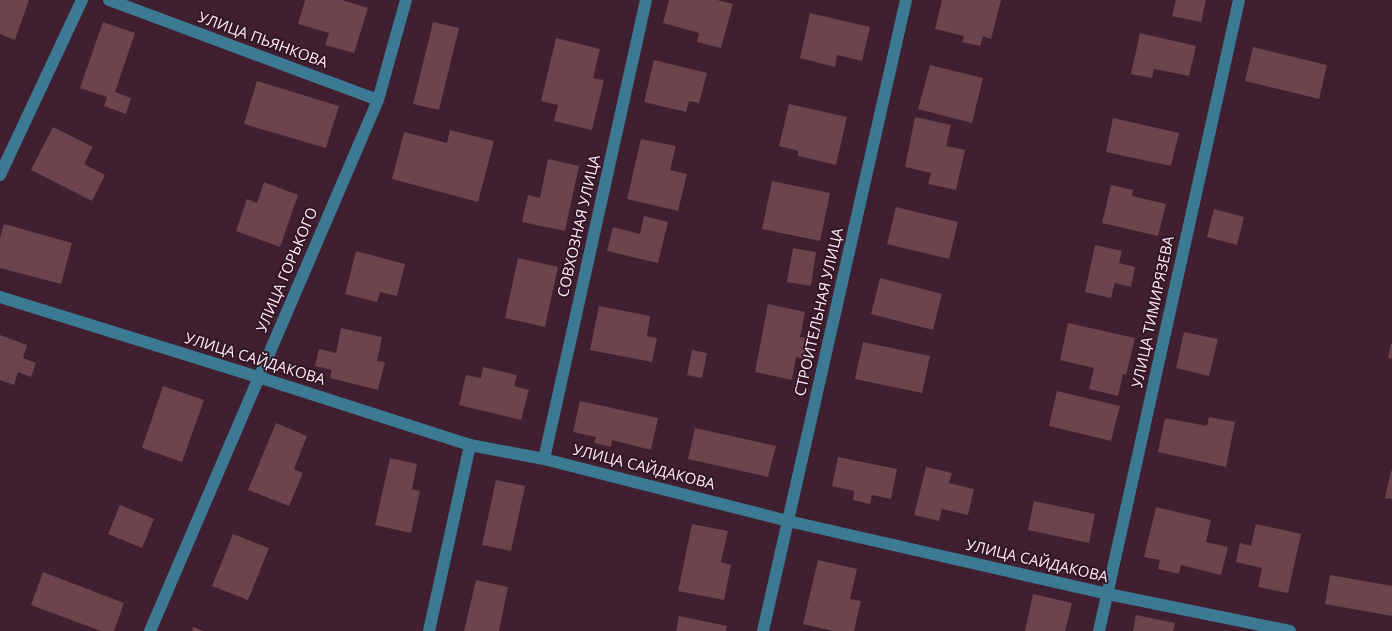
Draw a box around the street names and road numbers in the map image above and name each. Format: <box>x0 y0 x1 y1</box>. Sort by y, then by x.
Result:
street label: УЛИЦА ПЬЯНКОВА <box>196 6 331 72</box>
street label: СОВХОЗНАЯ УЛИЦА <box>552 152 604 299</box>
street label: УЛИЦА ГОРЬКОГО <box>251 204 321 335</box>
street label: СТРОИТЕЛЬНАЯ УЛИЦА <box>789 225 847 398</box>
street label: УЛИЦА ТИМИРЯЗЕВА <box>1126 233 1178 390</box>
street label: УЛИЦА САЙДАКОВА <box>183 327 328 389</box>
street label: УЛИЦА САЙДАКОВА <box>571 439 718 493</box>
street label: УЛИЦА САЙДАКОВА <box>964 534 1111 586</box>

